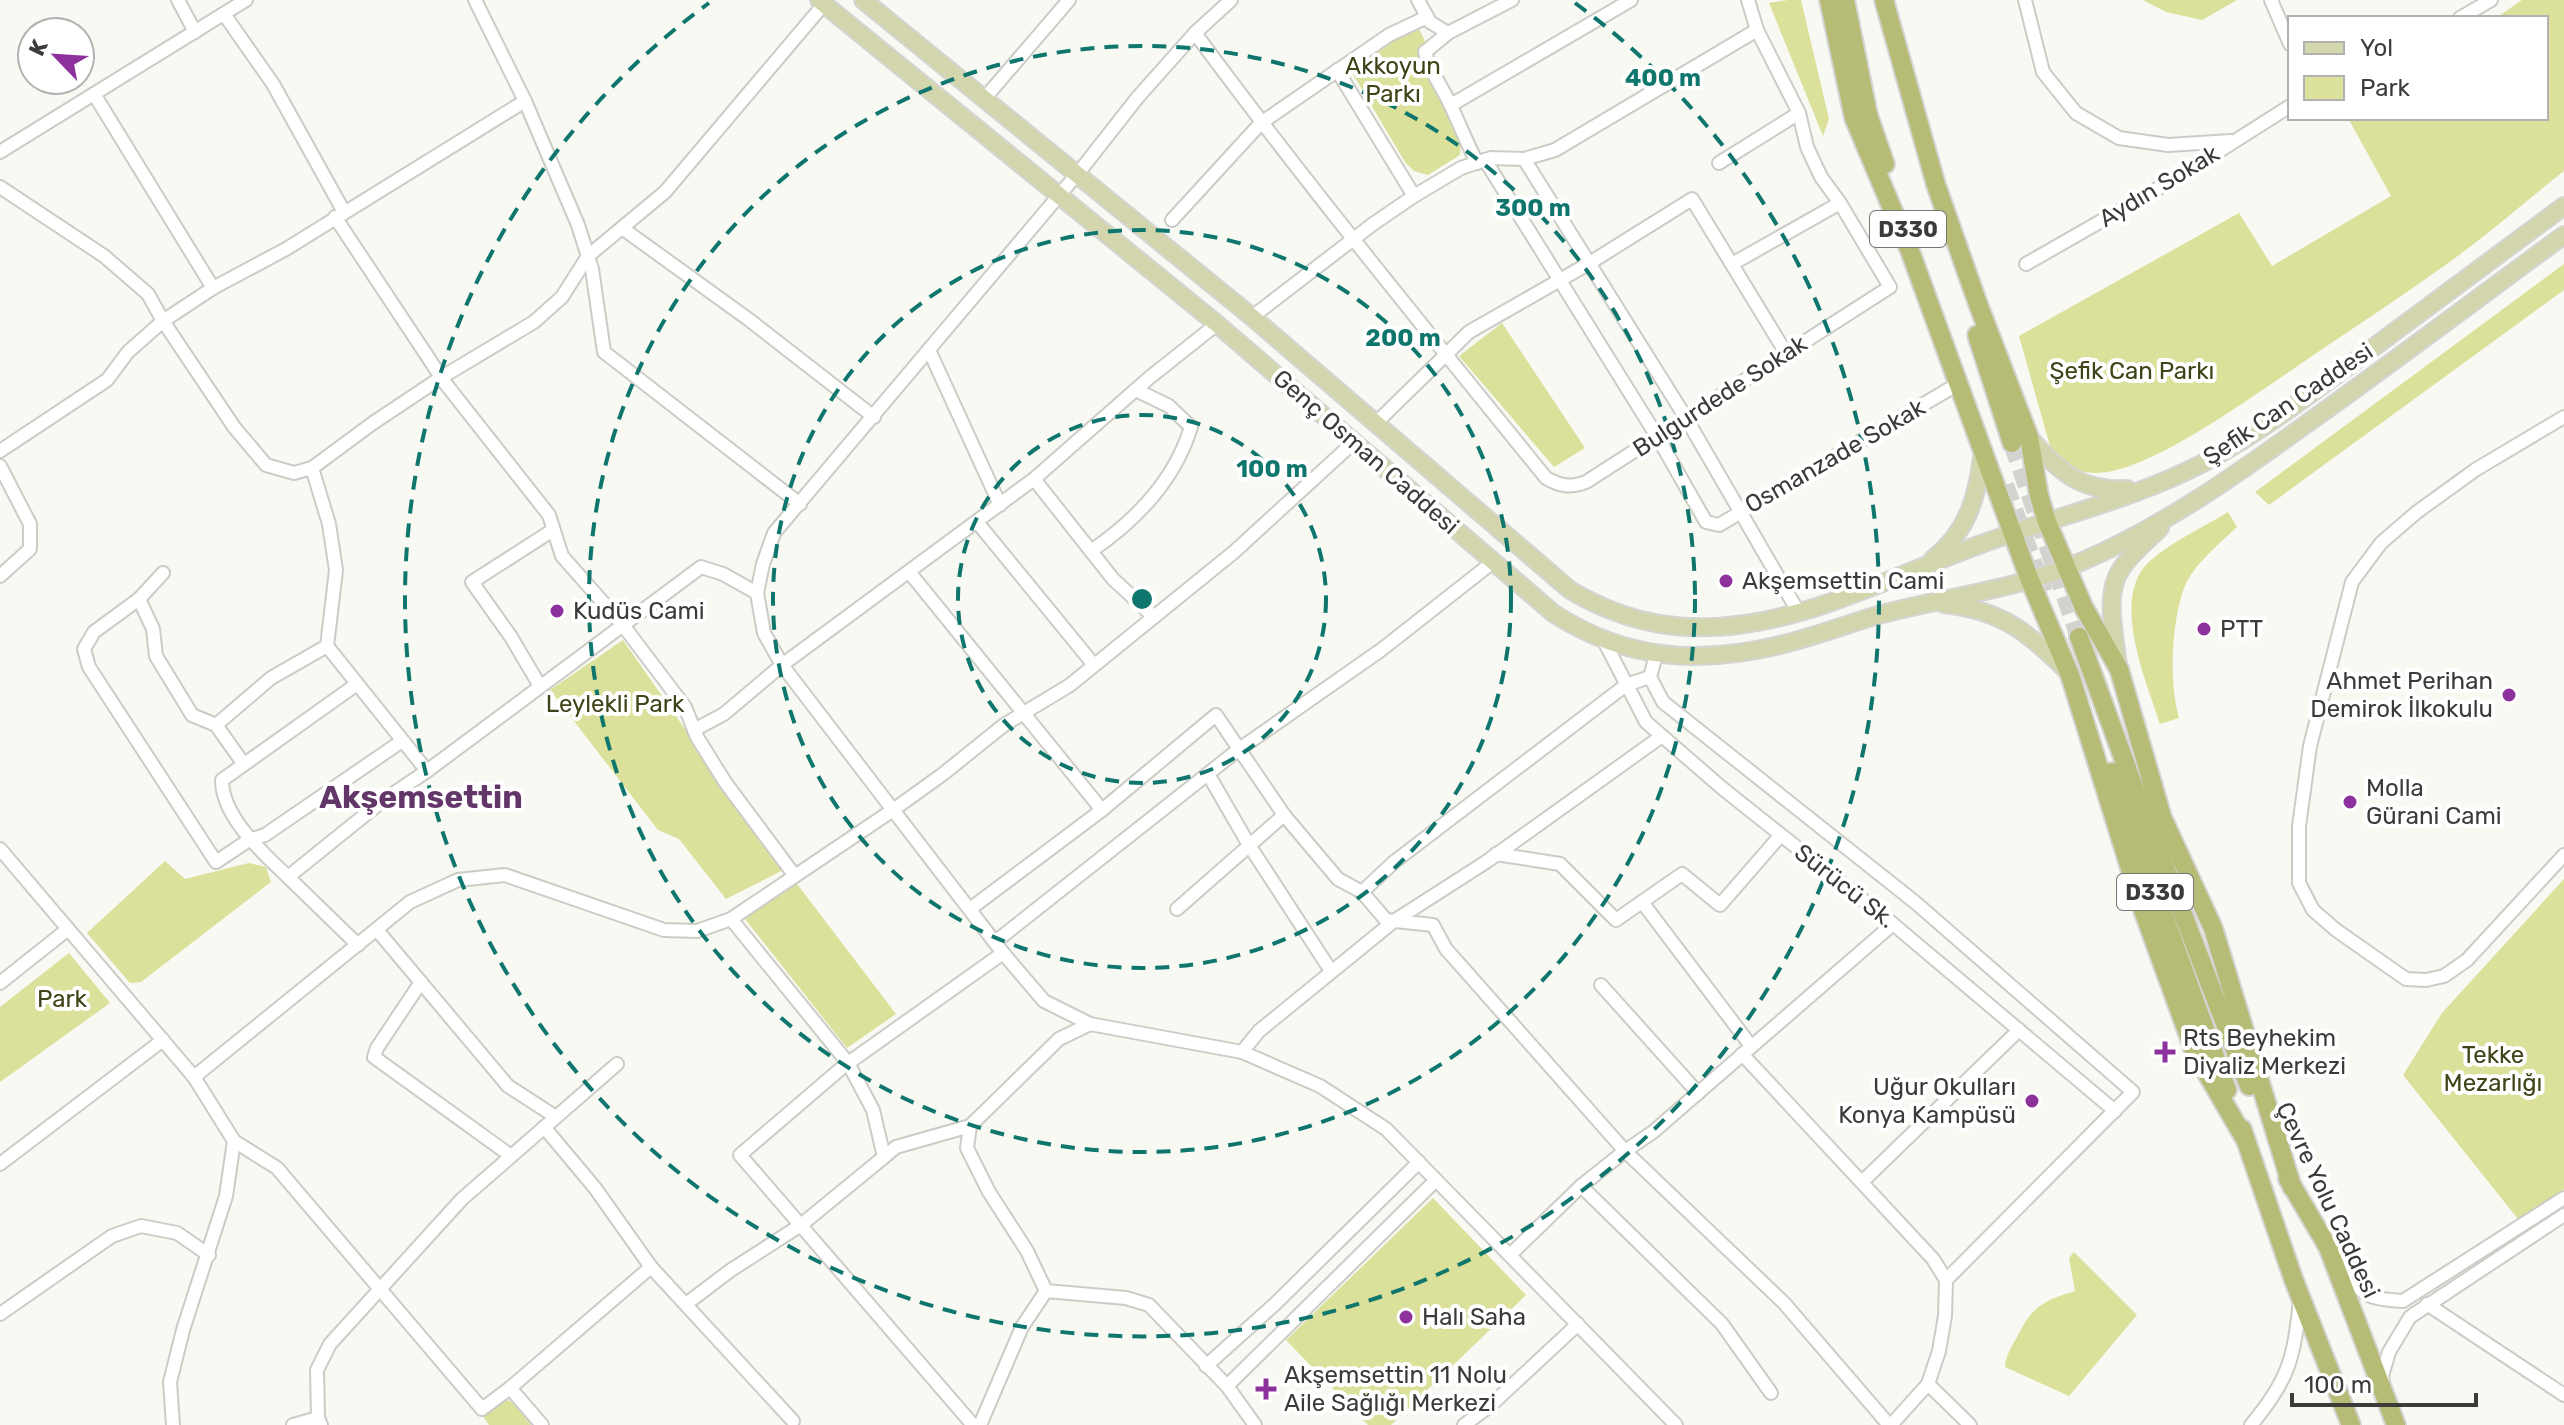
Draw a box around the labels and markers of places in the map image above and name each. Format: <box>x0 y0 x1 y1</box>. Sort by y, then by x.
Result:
place label: Akşemsettin Cami <box>1742 567 1944 595</box>
marker: Akşemsettin Cami <box>1717 572 1735 590</box>
centre of rings <box>1128 585 1156 613</box>
place label: Kudüs Cami <box>573 597 705 625</box>
marker: Kudüs Cami <box>548 602 566 620</box>
place label: PTT <box>2220 615 2263 643</box>
marker: PTT <box>2195 620 2213 638</box>
place label: Ahmet Perihan Demirok İlkokulu <box>2310 667 2493 723</box>
marker: Ahmet Perihan Demirok İlkokulu <box>2500 686 2518 704</box>
place label: Molla Gürani Cami <box>2366 774 2502 830</box>
marker: Molla Gürani Cami <box>2341 793 2359 811</box>
place label: Rts Beyhekim Diyaliz Merkezi <box>2183 1024 2346 1080</box>
marker: Rts Beyhekim Diyaliz Merkezi <box>2154 1041 2176 1063</box>
place label: Uğur Okulları Konya Kampüsü <box>1838 1073 2016 1129</box>
marker: Uğur Okulları Konya Kampüsü <box>2023 1092 2041 1110</box>
place label: Halı Saha <box>1422 1303 1526 1331</box>
marker: Halı Saha <box>1397 1308 1415 1326</box>
place label: Akşemsettin 11 Nolu Aile Sağlığı Merkezi <box>1284 1361 1507 1417</box>
marker: Akşemsettin 11 Nolu Aile Sağlığı Merkezi <box>1255 1378 1277 1400</box>

